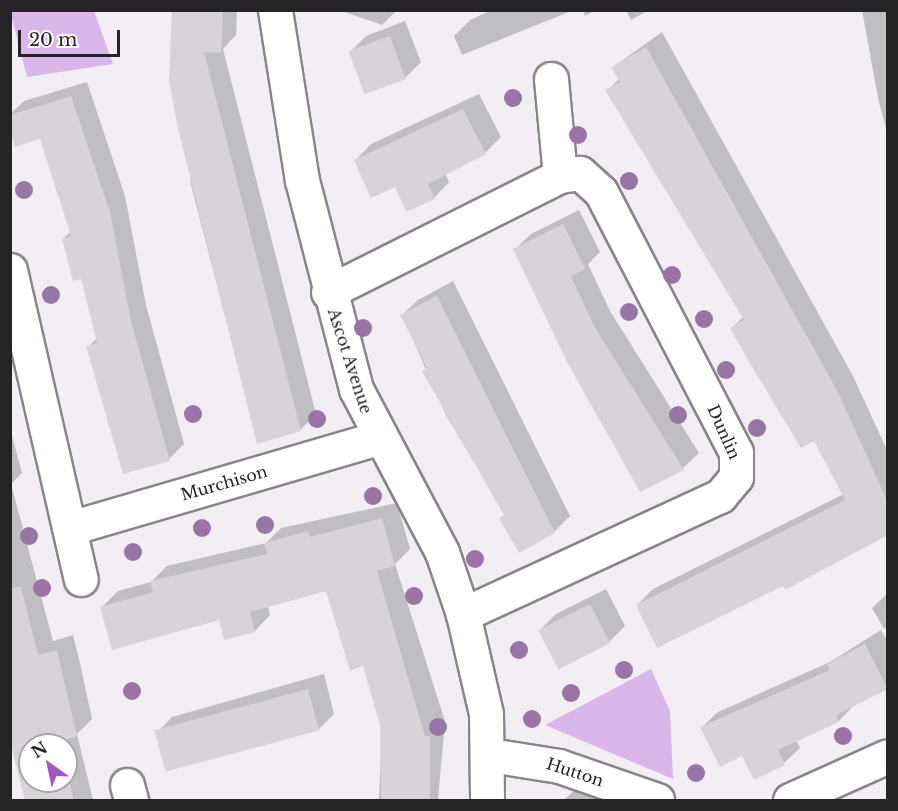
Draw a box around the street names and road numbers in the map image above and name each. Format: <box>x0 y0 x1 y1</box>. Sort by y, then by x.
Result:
street label: Ascot Avenue <box>324 306 376 416</box>
street label: Dunlin <box>704 402 744 462</box>
street label: Murchison <box>179 461 269 505</box>
street label: Hutton <box>544 754 606 790</box>

